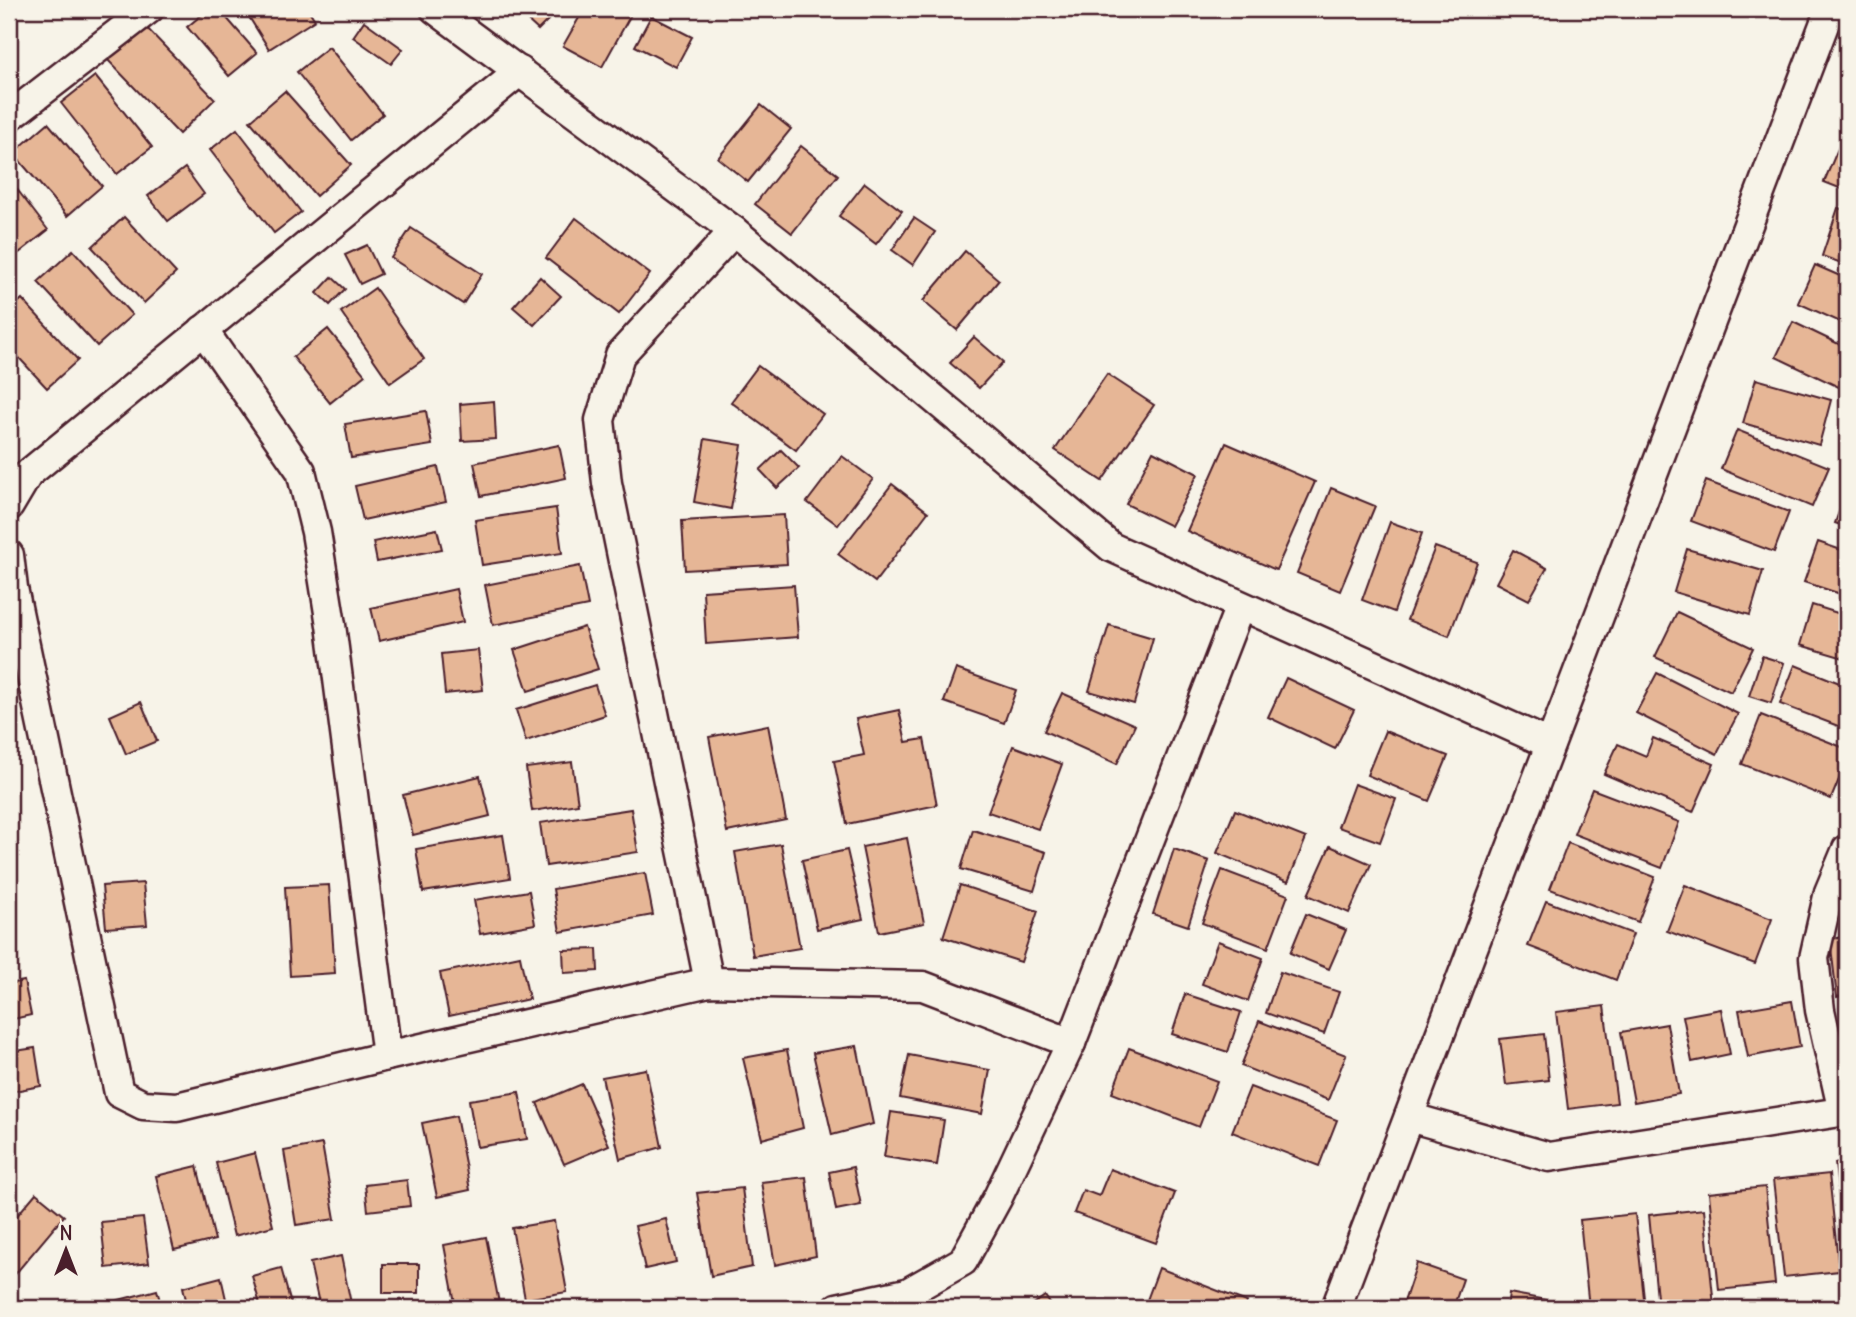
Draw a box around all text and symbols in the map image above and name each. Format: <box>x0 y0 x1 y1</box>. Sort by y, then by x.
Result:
north arrow <box>32 1216 102 1286</box>
text: N <box>59 1221 73 1245</box>

